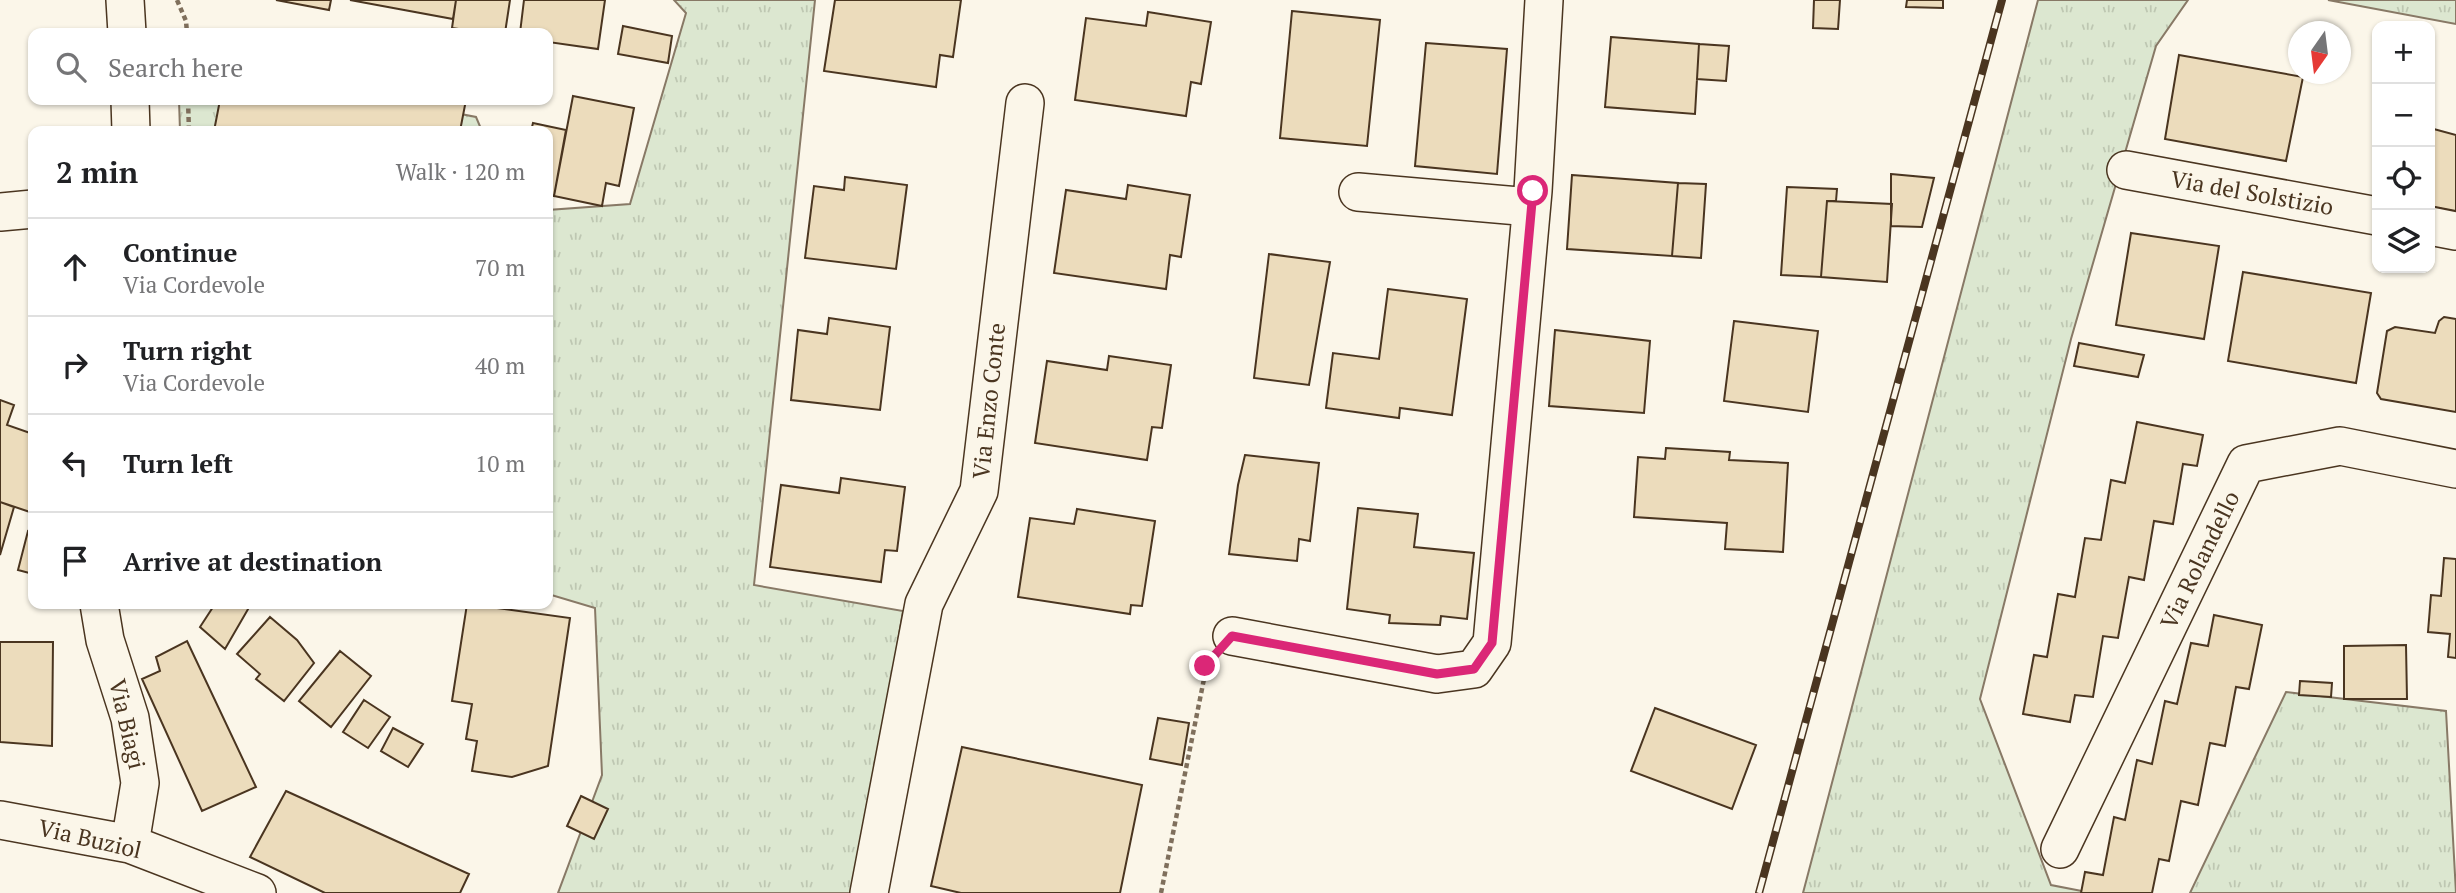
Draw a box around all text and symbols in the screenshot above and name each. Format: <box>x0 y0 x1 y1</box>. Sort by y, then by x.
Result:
north arrow <box>2288 21 2351 84</box>
map controls <box>2372 21 2435 273</box>
button: + <box>2372 21 2435 84</box>
search box <box>28 28 553 105</box>
icon: search <box>52 48 90 86</box>
text: Search here <box>108 50 243 84</box>
button: − <box>2372 84 2435 147</box>
button: locate <box>2372 147 2435 210</box>
text: 2 min <box>56 152 138 192</box>
text: Walk · 120 m <box>396 156 525 187</box>
street label: Via del Solstizio <box>2168 163 2336 222</box>
route start <box>1517 175 1548 206</box>
button: layers <box>2372 210 2435 273</box>
text: Continue <box>123 235 237 269</box>
icon: ahead <box>56 248 94 286</box>
text: 70 m <box>475 252 525 283</box>
text: Via Cordevole <box>123 269 265 300</box>
street label: Via Enzo Conte <box>965 321 1012 481</box>
text: Turn right <box>123 333 252 367</box>
icon: right <box>56 346 94 384</box>
text: 40 m <box>475 350 525 381</box>
text: Via Cordevole <box>123 367 265 398</box>
icon: left <box>56 444 94 482</box>
text: Turn left <box>123 446 233 480</box>
text: 10 m <box>475 448 525 479</box>
street label: Via Rolandello <box>2153 486 2246 634</box>
icon: arrive <box>56 542 94 580</box>
text: Arrive at destination <box>123 544 382 578</box>
route end <box>1189 650 1220 681</box>
street label: Via Biagi <box>102 676 153 772</box>
street label: Via Buziol <box>35 812 145 865</box>

